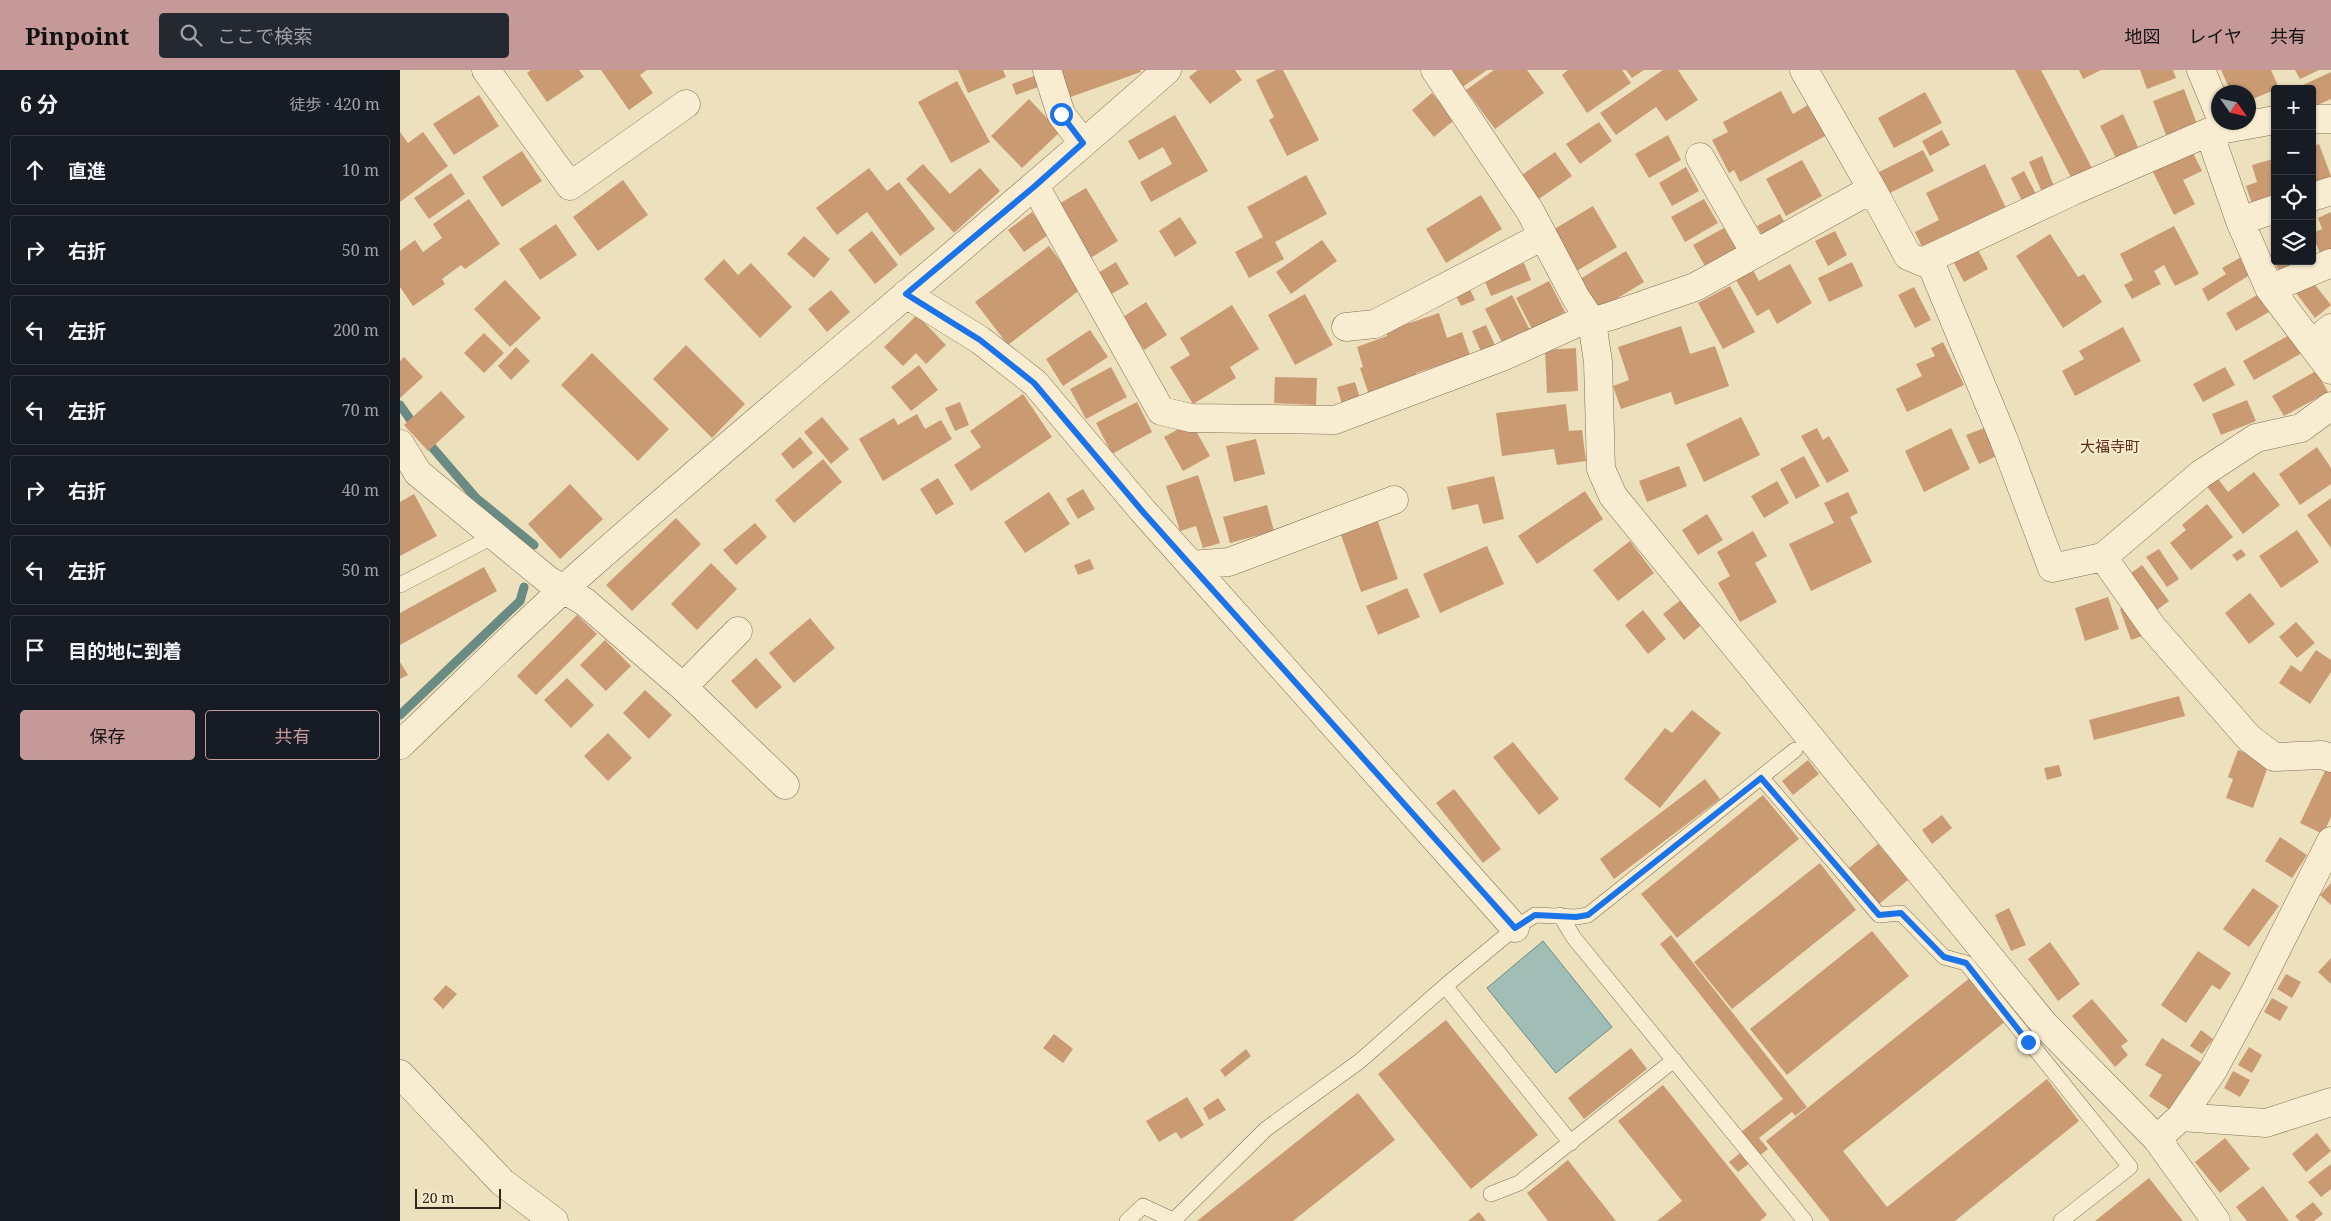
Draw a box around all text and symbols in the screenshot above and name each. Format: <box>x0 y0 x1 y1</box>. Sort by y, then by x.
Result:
search box <box>159 13 509 58</box>
text: Pinpoint <box>25 19 129 52</box>
icon: search <box>177 21 205 49</box>
text: ここで検索 <box>217 23 312 49</box>
text: 地図 <box>2125 24 2161 48</box>
text: レイヤ <box>2189 24 2242 48</box>
text: 共有 <box>2270 24 2306 48</box>
north arrow <box>2211 85 2256 130</box>
map controls <box>2271 85 2316 265</box>
button: + <box>2271 85 2316 130</box>
text: 6 分 <box>20 90 58 118</box>
text: 徒歩 · 420 m <box>290 93 380 115</box>
route start <box>1050 103 1073 126</box>
button: − <box>2271 130 2316 175</box>
icon: ahead <box>21 156 49 184</box>
text: 直進 <box>68 158 106 184</box>
text: 10 m <box>342 159 379 181</box>
button: locate <box>2271 175 2316 220</box>
button: layers <box>2271 220 2316 265</box>
icon: right <box>21 236 49 264</box>
text: 右折 <box>68 238 106 264</box>
text: 50 m <box>342 239 379 261</box>
icon: left <box>21 316 49 344</box>
text: 左折 <box>68 318 106 344</box>
text: 200 m <box>333 319 379 341</box>
icon: left <box>21 396 49 424</box>
text: 左折 <box>68 398 106 424</box>
text: 70 m <box>342 399 379 421</box>
district label: 大福寺町 <box>2080 436 2140 456</box>
icon: right <box>21 476 49 504</box>
text: 右折 <box>68 478 106 504</box>
text: 40 m <box>342 479 379 501</box>
icon: left <box>21 556 49 584</box>
text: 左折 <box>68 558 106 584</box>
text: 50 m <box>342 559 379 581</box>
icon: arrive <box>21 636 49 664</box>
text: 目的地に到着 <box>68 638 182 664</box>
button: 保存 <box>20 710 195 760</box>
button: 共有 <box>205 710 380 760</box>
route end <box>2017 1031 2040 1054</box>
scale bar <box>415 1186 501 1209</box>
text: 20 m <box>422 1188 455 1207</box>

